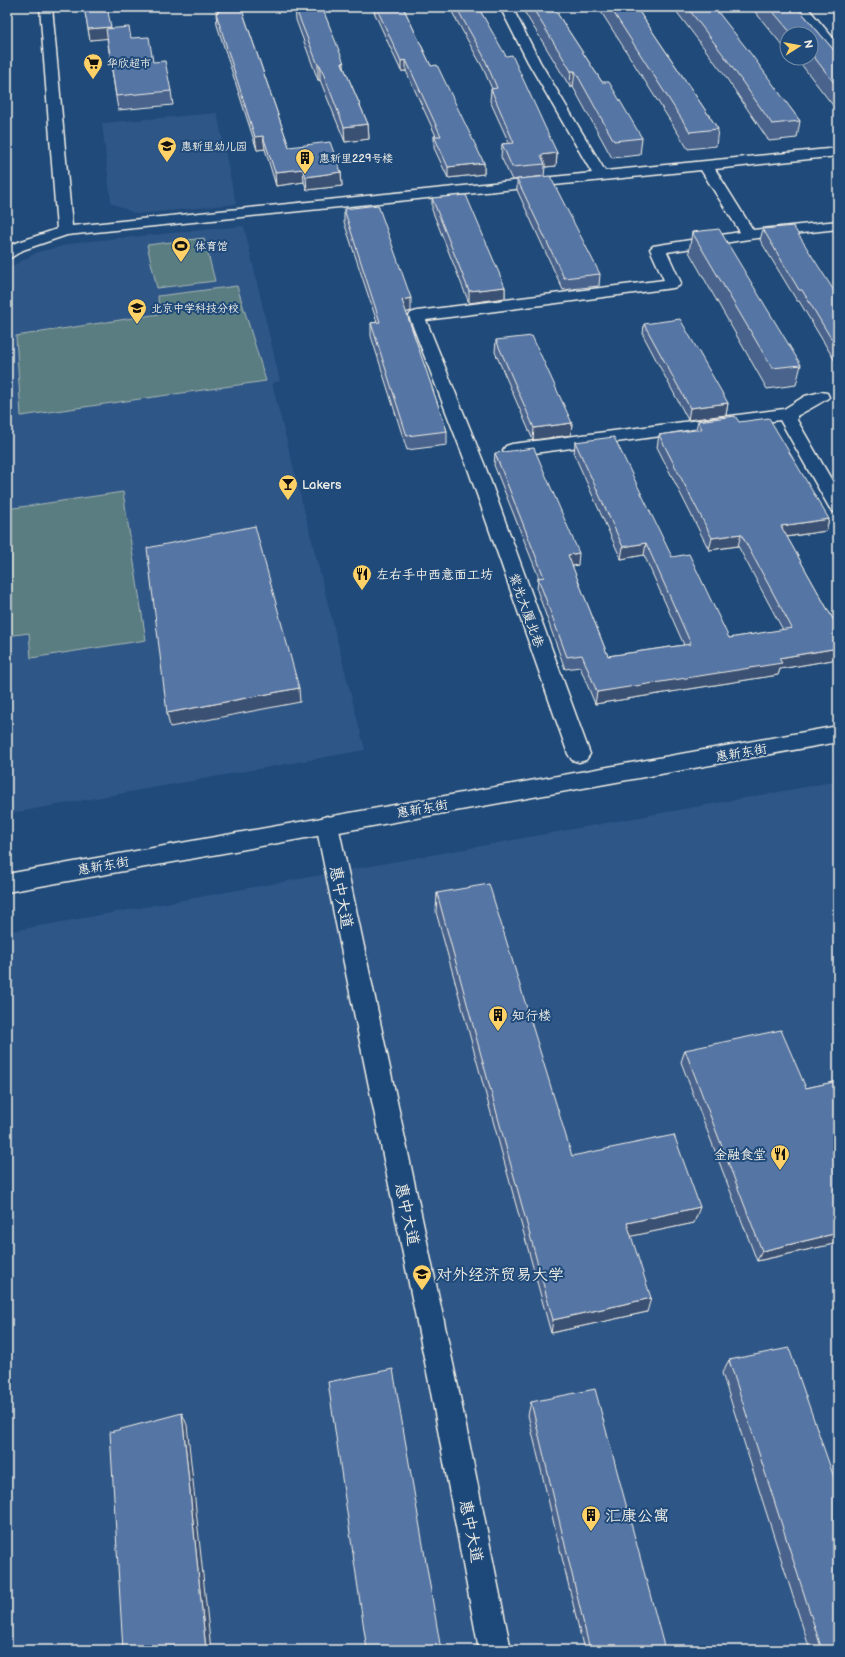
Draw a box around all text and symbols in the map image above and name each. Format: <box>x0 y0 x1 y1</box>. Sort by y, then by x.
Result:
north arrow <box>779 26 819 66</box>
text: N <box>801 39 815 49</box>
supermarket icon: 华欣超市 <box>82 52 104 80</box>
place label: 华欣超市 <box>107 57 151 70</box>
school or university icon: 惠新里幼儿园 <box>156 135 178 163</box>
place label: 惠新里幼儿园 <box>181 140 247 153</box>
building icon: 惠新里229号楼 <box>294 147 316 175</box>
place label: 惠新里229号楼 <box>319 152 393 165</box>
sports icon: 体育馆 <box>170 235 192 263</box>
place label: 体育馆 <box>195 240 228 253</box>
school or university icon: 北京中学科技分校 <box>126 297 148 325</box>
place label: 北京中学科技分校 <box>151 302 239 315</box>
bar icon: Lakers <box>277 473 299 501</box>
place label: Lakers <box>302 477 342 493</box>
restaurant icon: 左右手中西意面工坊 <box>351 563 373 591</box>
place label: 左右手中西意面工坊 <box>376 567 493 583</box>
street label: 紫光大厦北巷 <box>505 571 547 650</box>
street label: 惠新东街 <box>714 741 768 765</box>
street label: 惠新东街 <box>395 797 449 821</box>
street label: 惠新东街 <box>76 854 130 878</box>
street label: 惠中大道 <box>325 864 356 931</box>
building icon: 知行楼 <box>487 1004 509 1032</box>
place label: 知行楼 <box>512 1008 551 1024</box>
restaurant icon: 金融食堂 <box>769 1143 791 1171</box>
place label: 金融食堂 <box>714 1147 766 1163</box>
street label: 惠中大道 <box>391 1181 422 1248</box>
school or university icon: 对外经济贸易大学 <box>411 1263 433 1291</box>
place label: 对外经济贸易大学 <box>436 1266 564 1285</box>
street label: 惠中大道 <box>455 1498 486 1565</box>
building icon: 汇康公寓 <box>580 1504 602 1532</box>
place label: 汇康公寓 <box>605 1507 669 1526</box>

